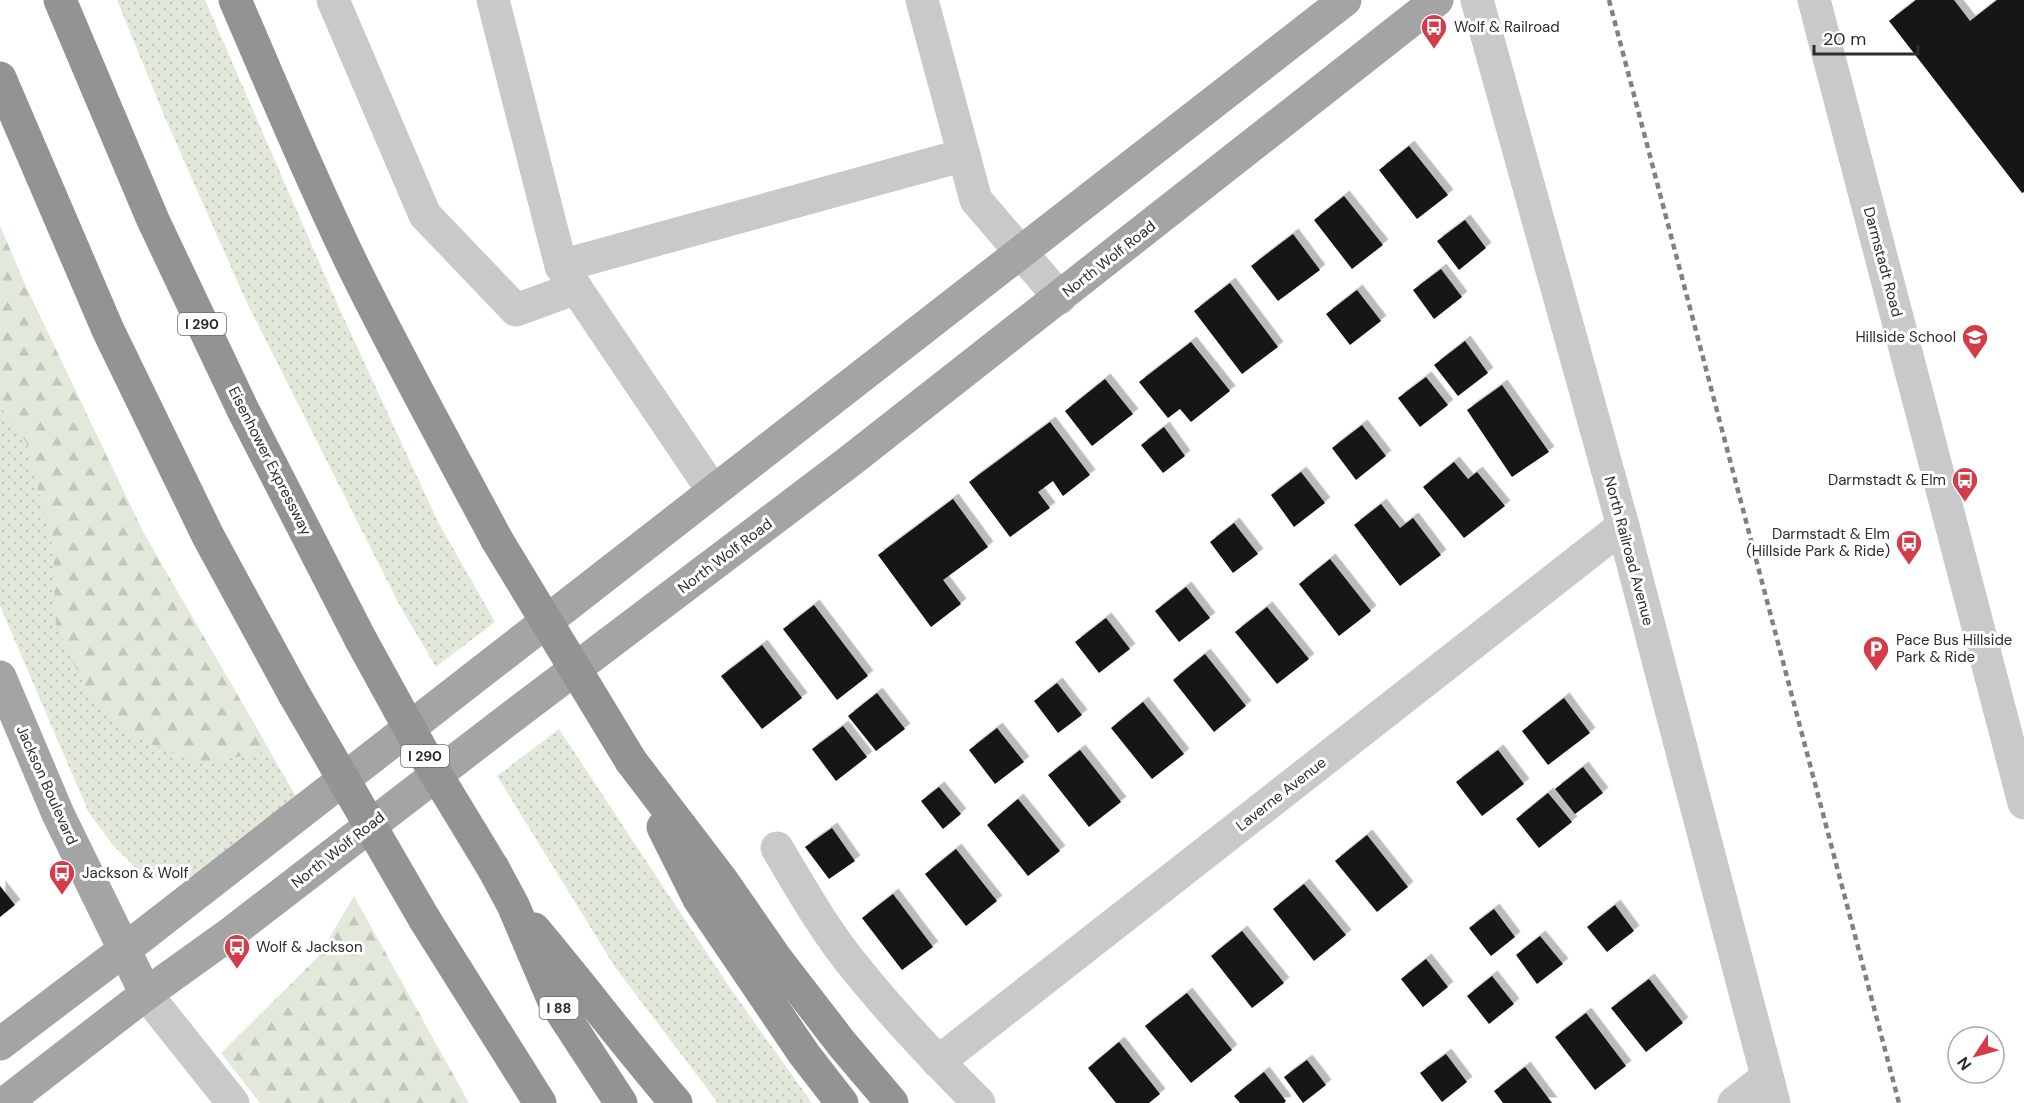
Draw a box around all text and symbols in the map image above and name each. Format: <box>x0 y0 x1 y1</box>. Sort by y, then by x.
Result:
bus stop icon: Wolf & Railroad <box>1419 12 1449 50</box>
place label: Wolf & Railroad <box>1454 17 1560 37</box>
scale bar <box>1814 18 1918 56</box>
text: 20 m <box>1823 27 1866 51</box>
street label: Darmstadt Road <box>1859 205 1907 319</box>
street label: North Wolf Road <box>1058 216 1160 302</box>
road number: I 290 <box>178 313 226 335</box>
school or university icon: Hillside School <box>1960 322 1990 360</box>
place label: Hillside School <box>1855 327 1956 347</box>
street label: Eisenhower Expressway <box>224 383 317 539</box>
bus stop icon: Darmstadt & Elm <box>1950 465 1980 503</box>
place label: Darmstadt & Elm <box>1828 470 1946 490</box>
street label: North Railroad Avenue <box>1599 474 1659 628</box>
street label: North Wolf Road <box>674 514 776 598</box>
place label: Darmstadt & Elm (Hillside Park & Ride) <box>1746 524 1890 561</box>
bus stop icon: Darmstadt & Elm (Hillside Park & Ride) <box>1894 528 1924 566</box>
place label: Pace Bus Hillside Park & Ride <box>1896 630 2012 667</box>
parking icon: Pace Bus Hillside Park & Ride <box>1861 634 1891 672</box>
street label: Jackson Boulevard <box>12 722 82 848</box>
road number: I 290 <box>401 745 449 767</box>
street label: Laverne Avenue <box>1232 752 1330 836</box>
street label: North Wolf Road <box>287 807 389 893</box>
bus stop icon: Jackson & Wolf <box>47 858 77 896</box>
place label: Jackson & Wolf <box>82 863 189 883</box>
bus stop icon: Wolf & Jackson <box>222 932 252 970</box>
place label: Wolf & Jackson <box>256 937 363 957</box>
road number: I 88 <box>540 997 578 1019</box>
north arrow <box>1946 1025 2006 1085</box>
text: N <box>1952 1053 1976 1074</box>

